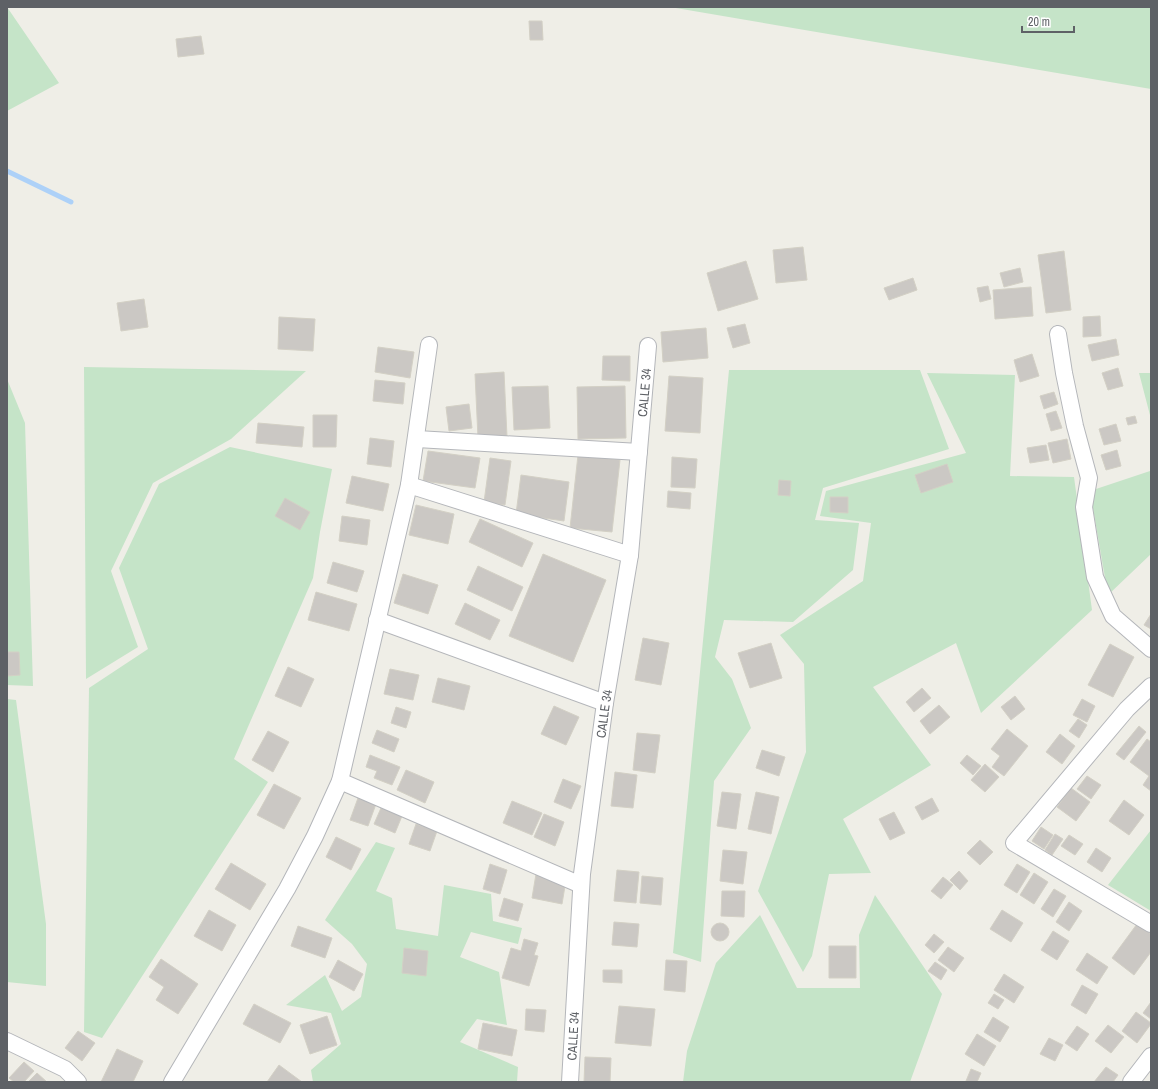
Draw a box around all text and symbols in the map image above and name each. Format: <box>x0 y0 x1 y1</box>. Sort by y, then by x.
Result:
scale bar <box>1022 8 1074 34</box>
text: 20 m <box>1028 14 1050 30</box>
street label: CALLE 34 <box>633 368 655 418</box>
street label: CALLE 34 <box>592 688 616 739</box>
street label: CALLE 34 <box>563 1011 583 1061</box>

